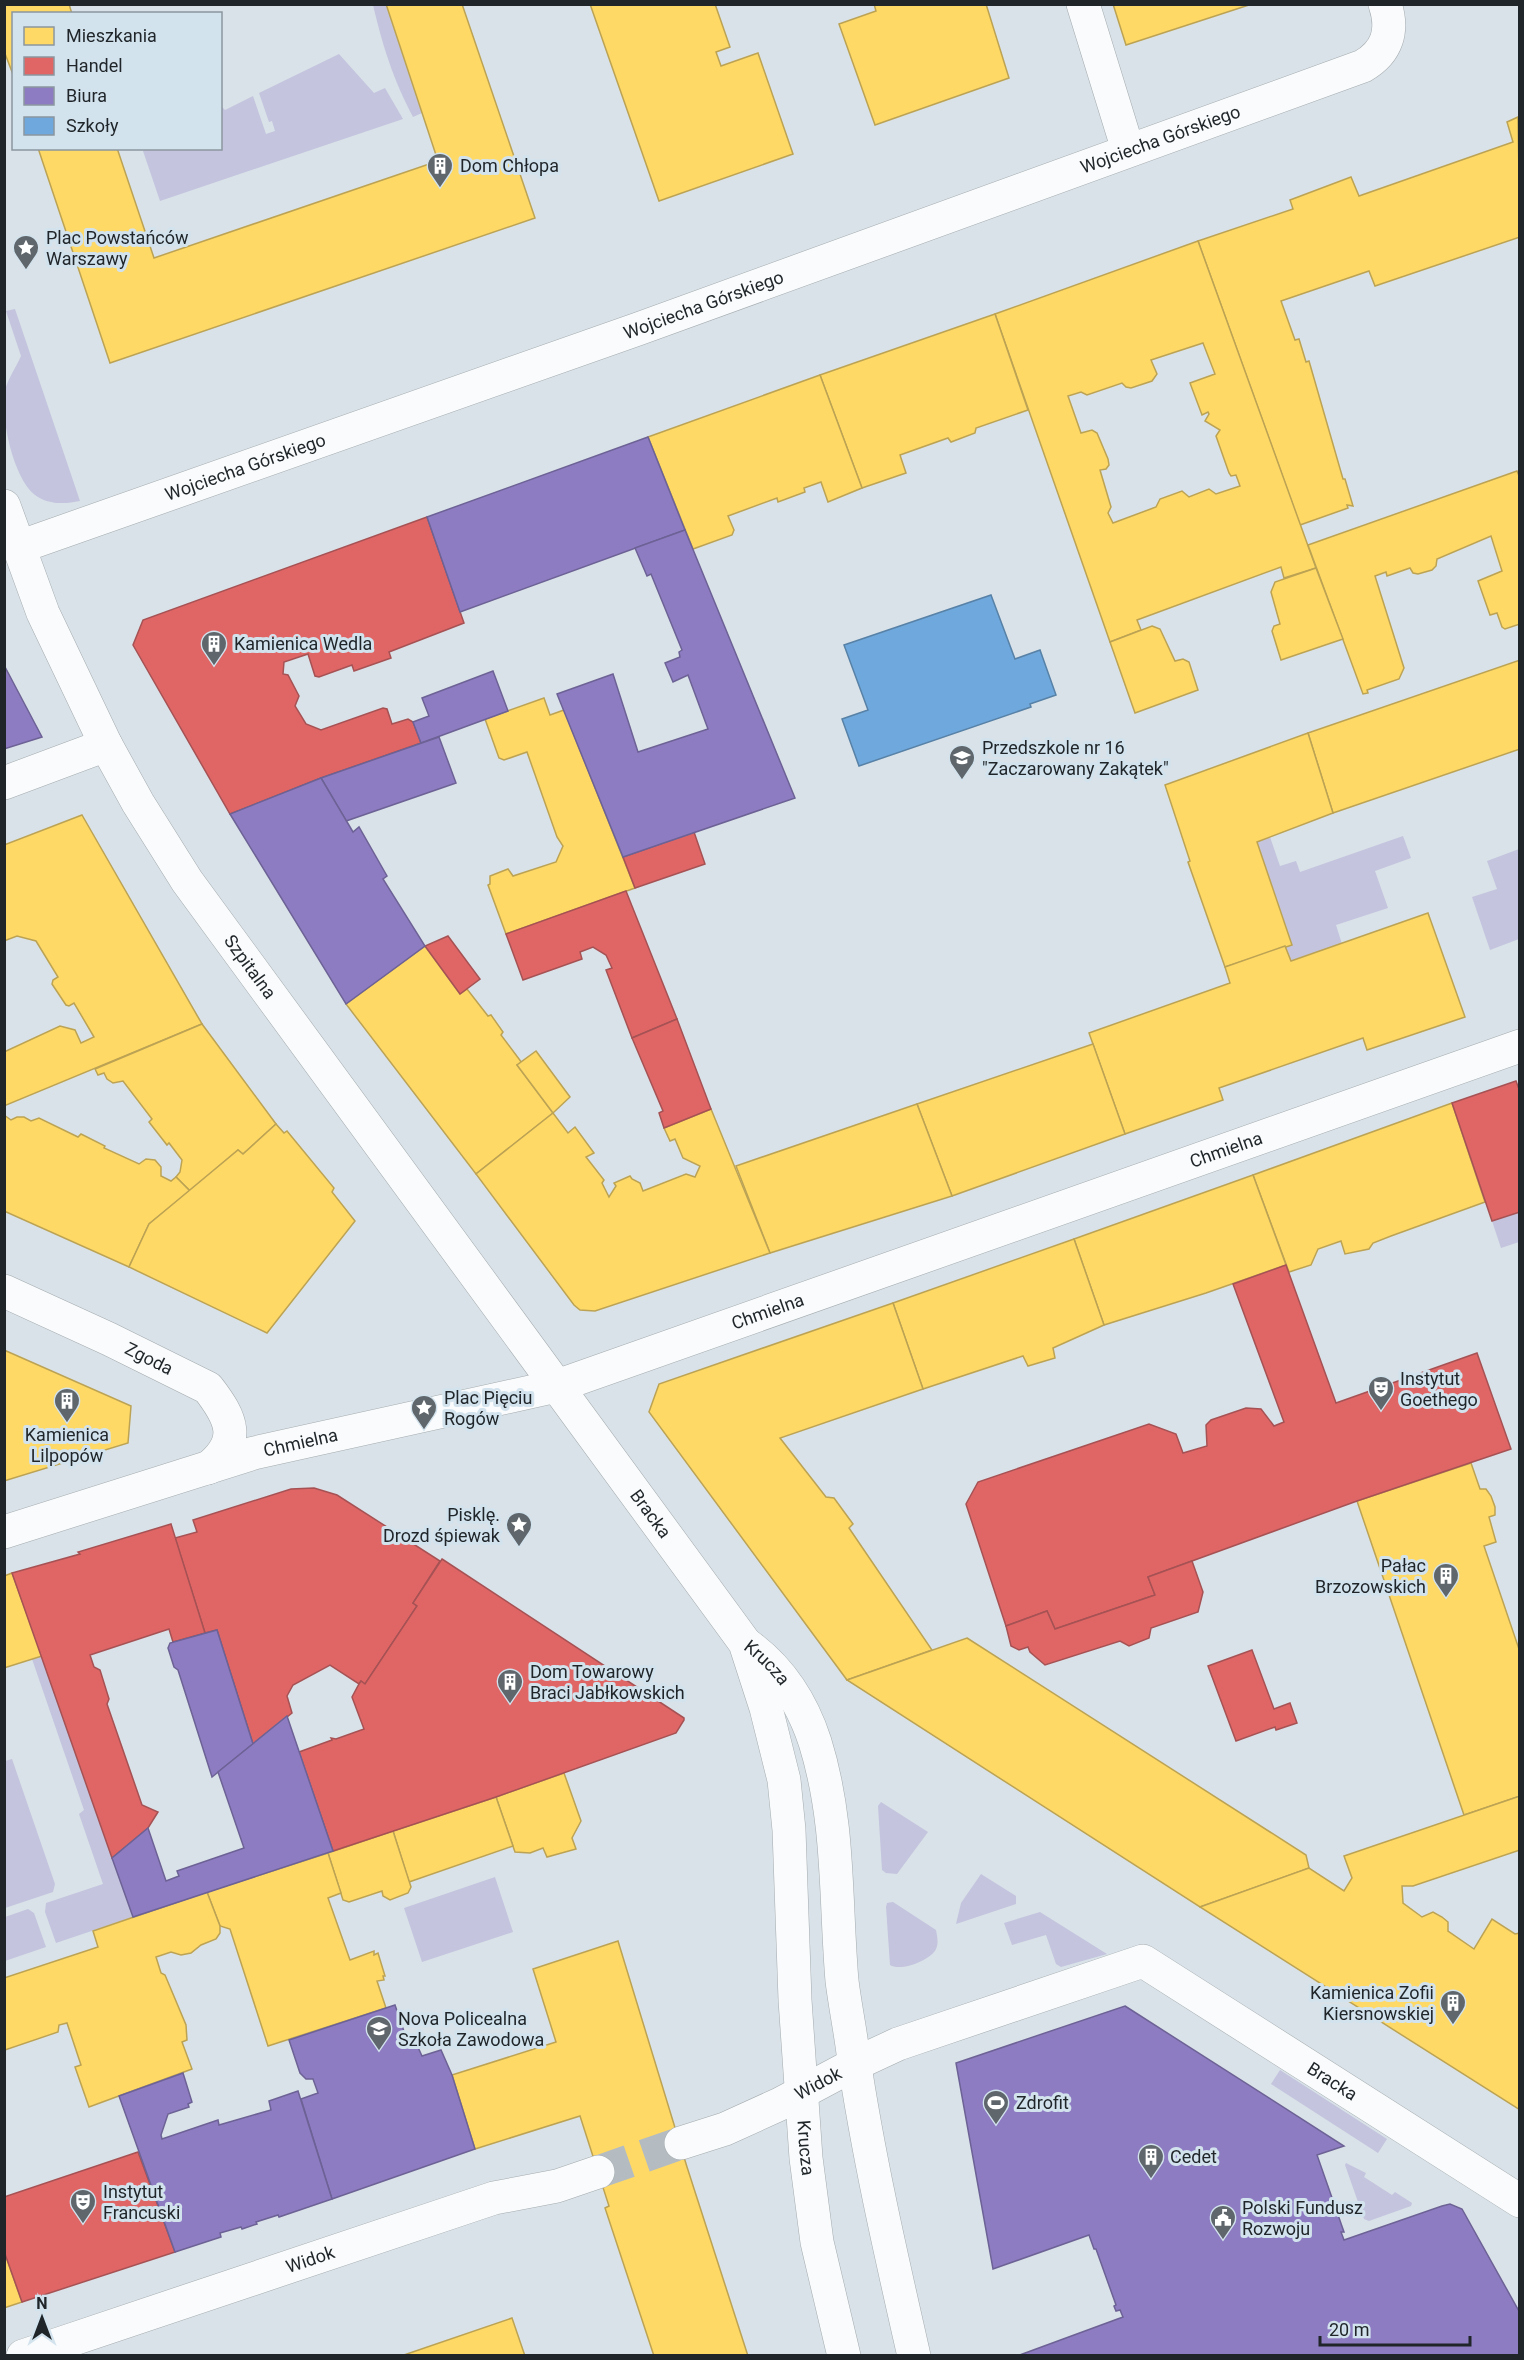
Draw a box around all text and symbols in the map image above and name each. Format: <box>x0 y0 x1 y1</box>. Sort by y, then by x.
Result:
legend <box>12 12 222 150</box>
text: Mieszkania <box>66 25 157 46</box>
text: Handel <box>66 55 123 76</box>
text: Biura <box>66 85 107 106</box>
street label: Wojciecha Górskiego <box>1077 100 1243 178</box>
text: Szkoły <box>66 115 119 136</box>
building icon: Dom Chłopa <box>425 151 455 189</box>
place label: Dom Chłopa <box>460 155 559 176</box>
place label: Plac Powstańców Warszawy <box>46 227 189 269</box>
place icon: Plac Powstańców Warszawy <box>11 233 41 271</box>
street label: Wojciecha Górskiego <box>621 266 786 343</box>
street label: Wojciecha Górskiego <box>162 429 328 505</box>
building icon: Kamienica Wedla <box>199 629 229 667</box>
place label: Kamienica Wedla <box>234 633 372 654</box>
place label: Przedszkole nr 16 "Zaczarowany Zakątek" <box>982 737 1169 779</box>
school or university icon: Przedszkole nr 16 "Zaczarowany Zakątek" <box>947 743 977 781</box>
street label: Szpitalna <box>220 931 281 1003</box>
street label: Chmielna <box>1187 1127 1265 1172</box>
street label: Chmielna <box>728 1289 807 1334</box>
street label: Zgoda <box>122 1338 177 1379</box>
place label: Instytut Goethego <box>1400 1368 1478 1410</box>
theatre icon: Instytut Goethego <box>1366 1374 1396 1412</box>
building icon: Kamienica Lilpopów <box>52 1386 82 1424</box>
place label: Plac Pięciu Rogów <box>444 1387 532 1429</box>
place icon: Plac Pięciu Rogów <box>409 1393 439 1431</box>
place label: Kamienica Lilpopów <box>25 1424 109 1466</box>
street label: Chmielna <box>261 1424 340 1461</box>
street label: Bracka <box>626 1485 676 1542</box>
place label: Pisklę. Drozd śpiewak <box>383 1504 501 1546</box>
place icon: Pisklę. Drozd śpiewak <box>504 1510 534 1548</box>
place label: Pałac Brzozowskich <box>1315 1555 1426 1597</box>
building icon: Pałac Brzozowskich <box>1431 1561 1461 1599</box>
street label: Krucza <box>740 1635 794 1689</box>
place label: Dom Towarowy Braci Jabłkowskich <box>530 1661 685 1703</box>
building icon: Dom Towarowy Braci Jabłkowskich <box>495 1667 525 1705</box>
place label: Kamienica Zofii Kiersnowskiej <box>1310 1982 1434 2024</box>
building icon: Kamienica Zofii Kiersnowskiej <box>1438 1988 1468 2026</box>
place label: Nova Policealna Szkoła Zawodowa <box>398 2008 544 2050</box>
school or university icon: Nova Policealna Szkoła Zawodowa <box>364 2014 394 2052</box>
street label: Bracka <box>1304 2057 1361 2105</box>
street label: Widok <box>791 2062 846 2104</box>
sports icon: Zdrofit <box>981 2088 1011 2126</box>
place label: Zdrofit <box>1016 2092 1069 2113</box>
street label: Krucza <box>793 2119 819 2177</box>
building icon: Cedet <box>1136 2142 1166 2180</box>
place label: Cedet <box>1170 2146 1217 2167</box>
place label: Instytut Francuski <box>103 2181 180 2223</box>
theatre icon: Instytut Francuski <box>68 2187 98 2225</box>
place label: Polski Fundusz Rozwoju <box>1242 2197 1363 2239</box>
public building icon: Polski Fundusz Rozwoju <box>1208 2203 1238 2241</box>
street label: Widok <box>283 2241 338 2277</box>
north arrow <box>12 2288 72 2348</box>
text: N <box>36 2294 48 2313</box>
scale bar <box>1320 2309 1470 2347</box>
text: 20 m <box>1329 2319 1369 2340</box>

